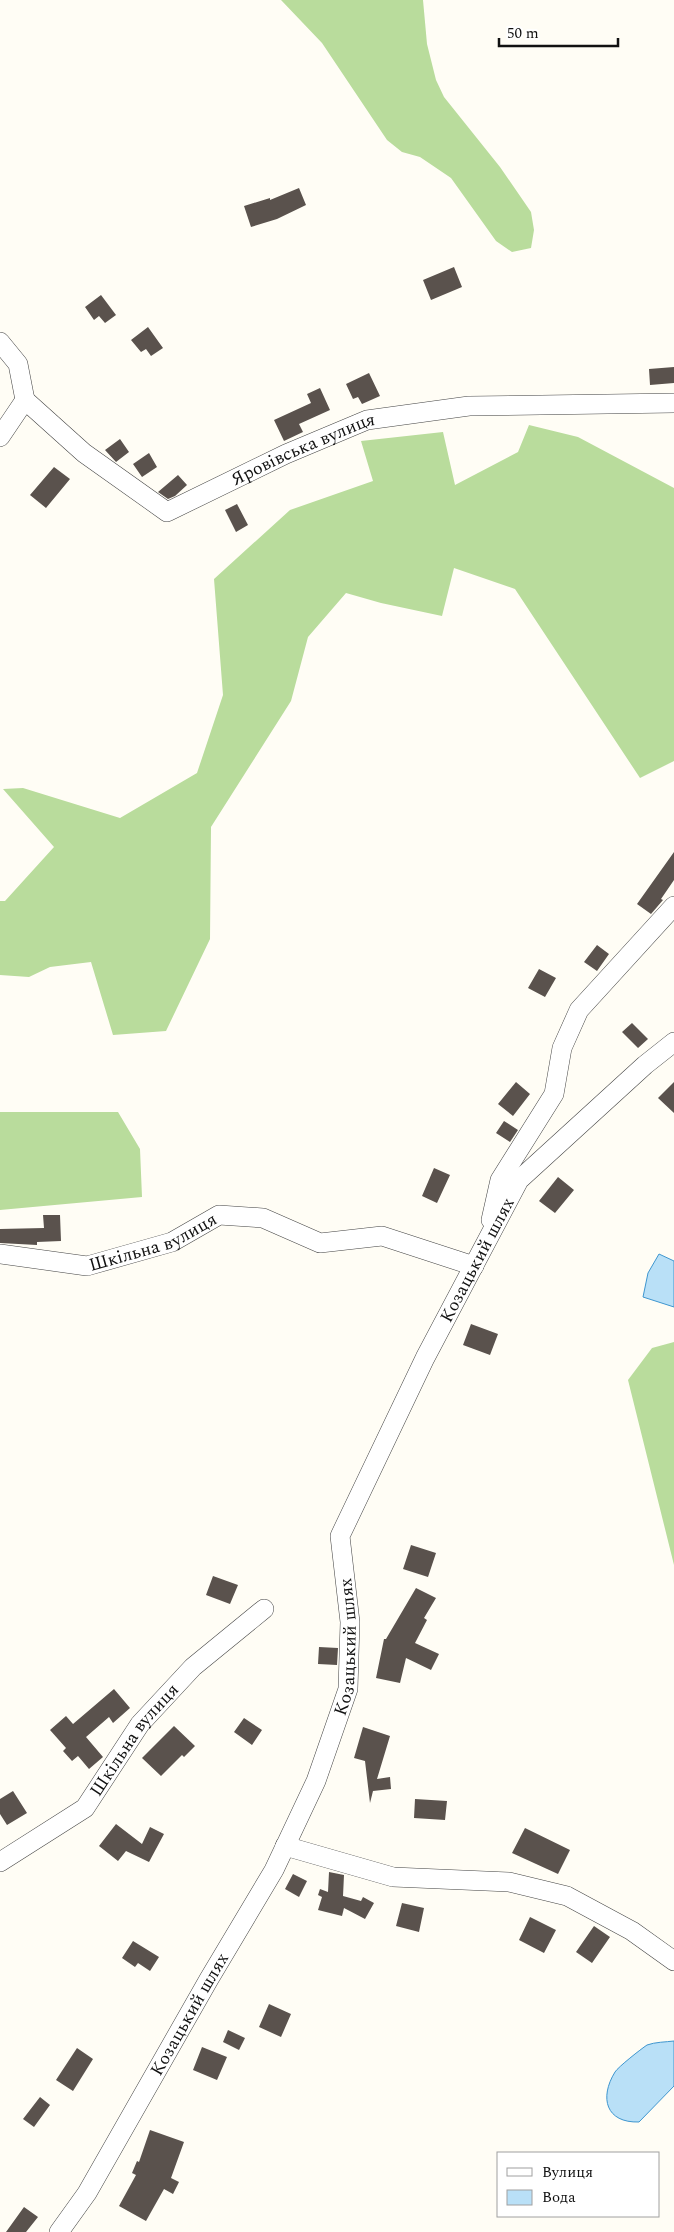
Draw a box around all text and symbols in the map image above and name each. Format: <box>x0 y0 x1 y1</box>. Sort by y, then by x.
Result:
scale bar <box>499 15 618 47</box>
text: 50 m <box>507 22 539 45</box>
street label: Яровівська вулиця <box>226 406 376 492</box>
street label: Козацький шлях <box>433 1192 521 1327</box>
street label: Шкільна вулиця <box>86 1206 222 1278</box>
street label: Козацький шлях <box>326 1577 364 1719</box>
street label: Шкільна вулиця <box>83 1677 185 1802</box>
street label: Козацький шлях <box>143 1947 235 2081</box>
legend <box>497 2152 659 2217</box>
text: Вулиця <box>542 2161 593 2184</box>
text: Вода <box>542 2186 576 2209</box>

